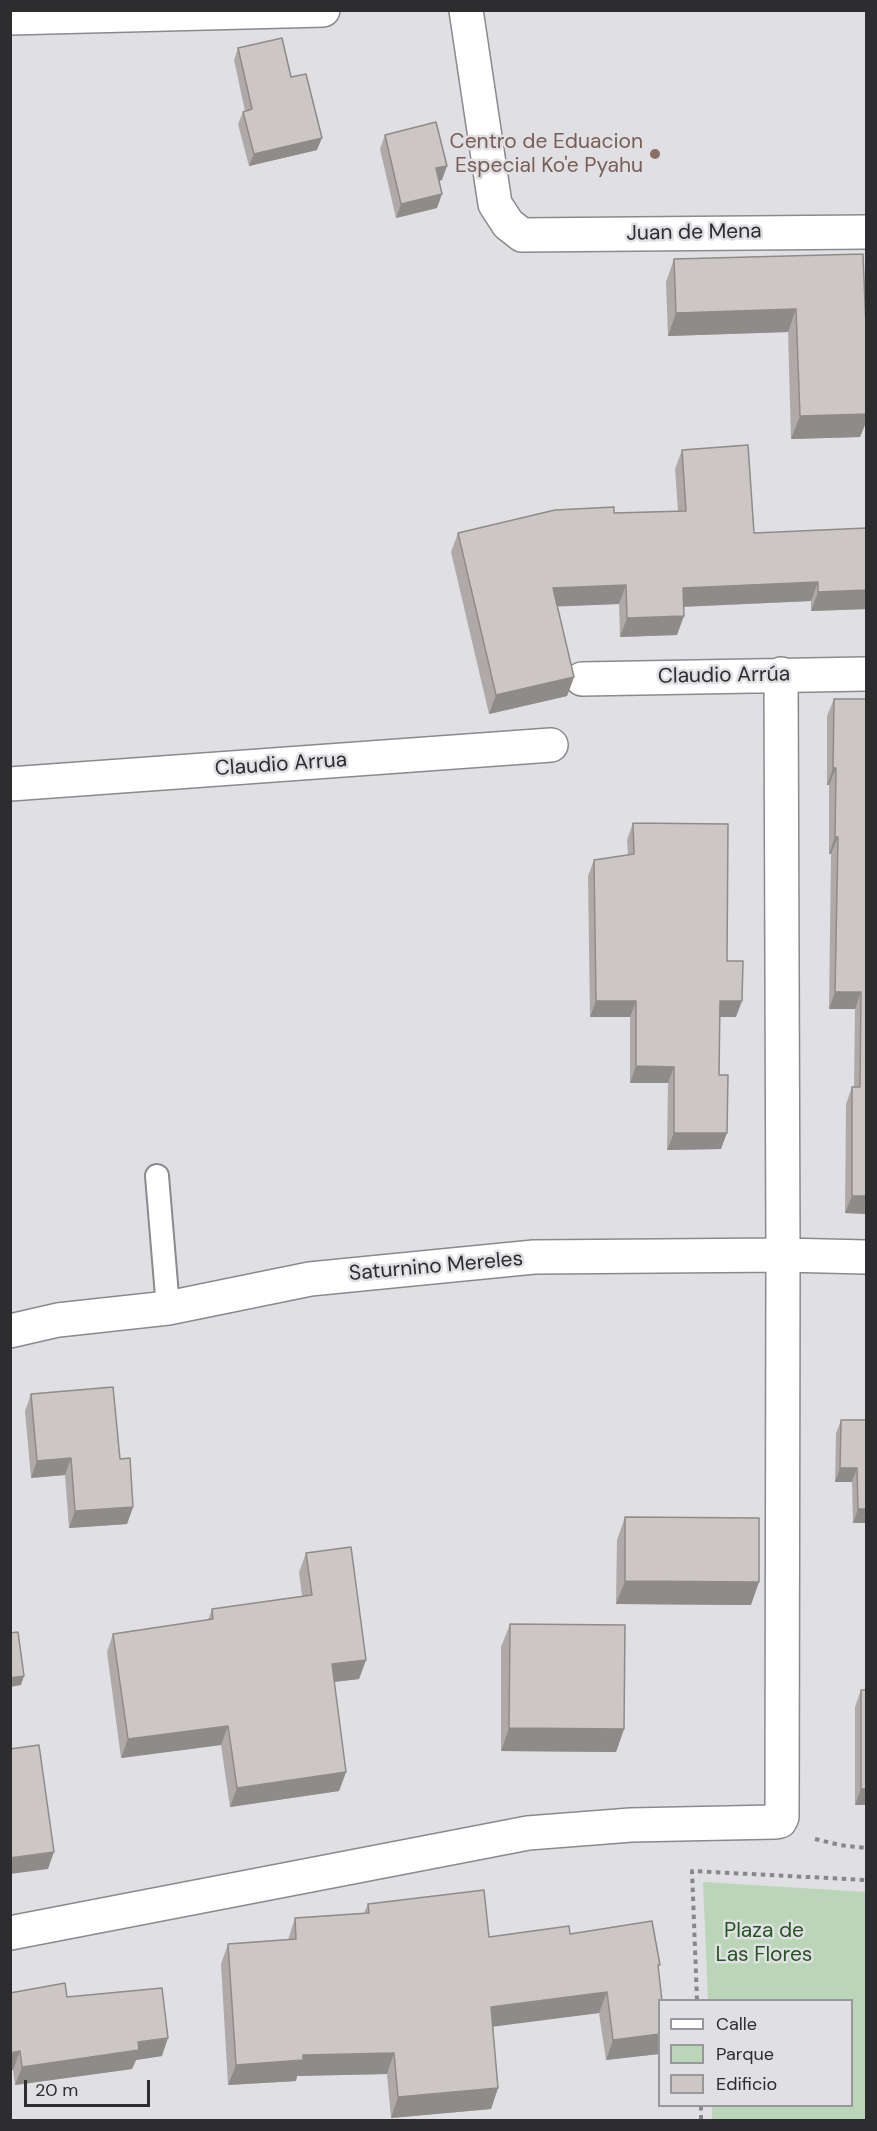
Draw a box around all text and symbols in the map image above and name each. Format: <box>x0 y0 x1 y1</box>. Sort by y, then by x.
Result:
place label: Centro de Eduacion Especial Ko'e Pyahu <box>450 129 643 179</box>
marker: Centro de Eduacion Especial Ko'e Pyahu <box>648 147 662 161</box>
street label: Juan de Mena <box>626 219 762 247</box>
street label: Claudio Arrúa <box>658 662 790 690</box>
street label: Claudio Arrua <box>214 748 348 782</box>
street label: Saturnino Mereles <box>348 1247 524 1287</box>
park label: Plaza de Las Flores <box>716 1918 812 1968</box>
legend <box>658 1999 853 2107</box>
text: Calle <box>716 2012 757 2036</box>
text: Parque <box>716 2042 774 2066</box>
scale bar <box>27 2068 153 2106</box>
text: Edificio <box>716 2072 777 2096</box>
text: 20 m <box>35 2078 78 2102</box>

